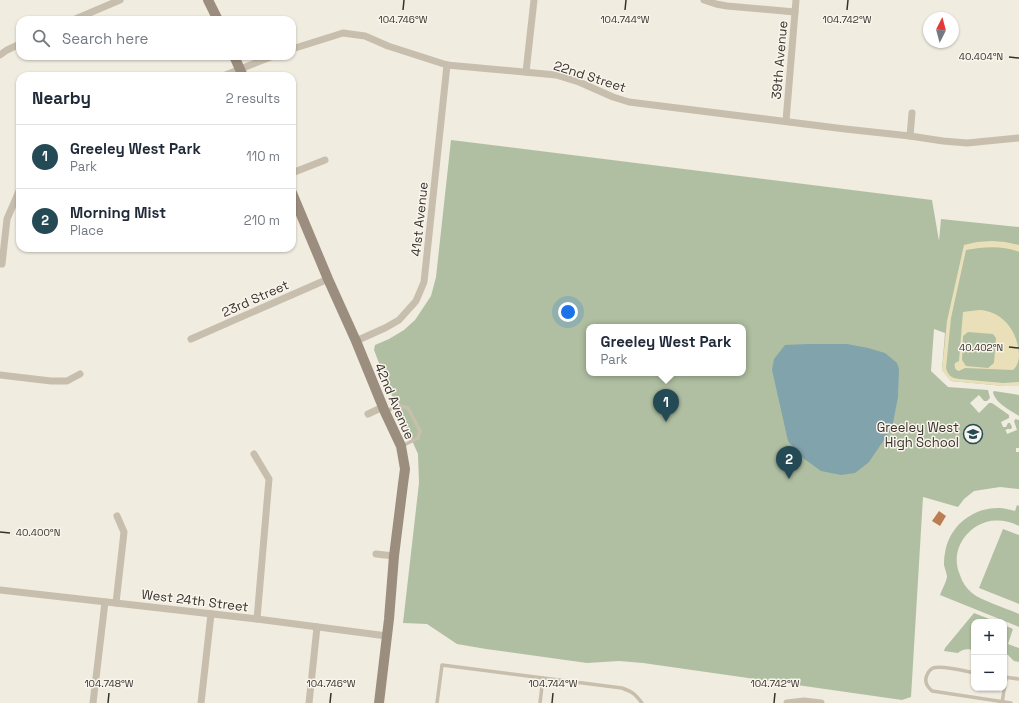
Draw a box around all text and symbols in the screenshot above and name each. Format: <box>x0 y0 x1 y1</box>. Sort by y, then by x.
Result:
north arrow <box>923 12 959 48</box>
text: 104.746°W <box>379 13 428 26</box>
text: 104.744°W <box>600 13 650 26</box>
text: 104.742°W <box>823 13 872 26</box>
search box <box>16 16 296 60</box>
street label: 39th Avenue <box>768 20 791 100</box>
icon: search <box>30 27 52 49</box>
text: Search here <box>62 29 148 48</box>
text: 40.404°N <box>959 50 1003 63</box>
street label: 22nd Street <box>552 57 628 96</box>
text: Nearby <box>32 87 91 109</box>
text: 2 results <box>226 90 280 107</box>
text: Greeley West Park <box>70 139 201 158</box>
text: 1 <box>42 148 48 165</box>
text: 110 m <box>246 148 280 165</box>
text: Park <box>70 158 97 175</box>
street label: 41st Avenue <box>407 181 432 257</box>
text: Morning Mist <box>70 203 166 222</box>
text: 2 <box>41 212 49 229</box>
text: 210 m <box>244 212 280 229</box>
text: Place <box>70 222 104 239</box>
street label: 23rd Street <box>219 276 291 321</box>
your location <box>558 302 578 322</box>
popup <box>586 324 746 376</box>
text: Greeley West Park <box>601 332 731 351</box>
text: 40.402°N <box>959 341 1003 354</box>
text: Park <box>601 351 628 368</box>
street label: 42nd Avenue <box>371 360 418 442</box>
pin: 1 <box>653 389 679 422</box>
place label: Greeley West High School <box>877 419 959 451</box>
school or university icon: Greeley West High School <box>962 423 984 445</box>
pin: 2 <box>776 446 802 479</box>
text: 40.400°N <box>16 526 60 539</box>
street label: West 24th Street <box>141 586 249 615</box>
map controls <box>971 619 1007 691</box>
button: + <box>971 619 1007 655</box>
button: − <box>971 655 1007 691</box>
text: 104.748°W <box>84 677 134 690</box>
text: 104.746°W <box>307 677 356 690</box>
text: 104.744°W <box>528 677 578 690</box>
text: 104.742°W <box>751 677 800 690</box>

